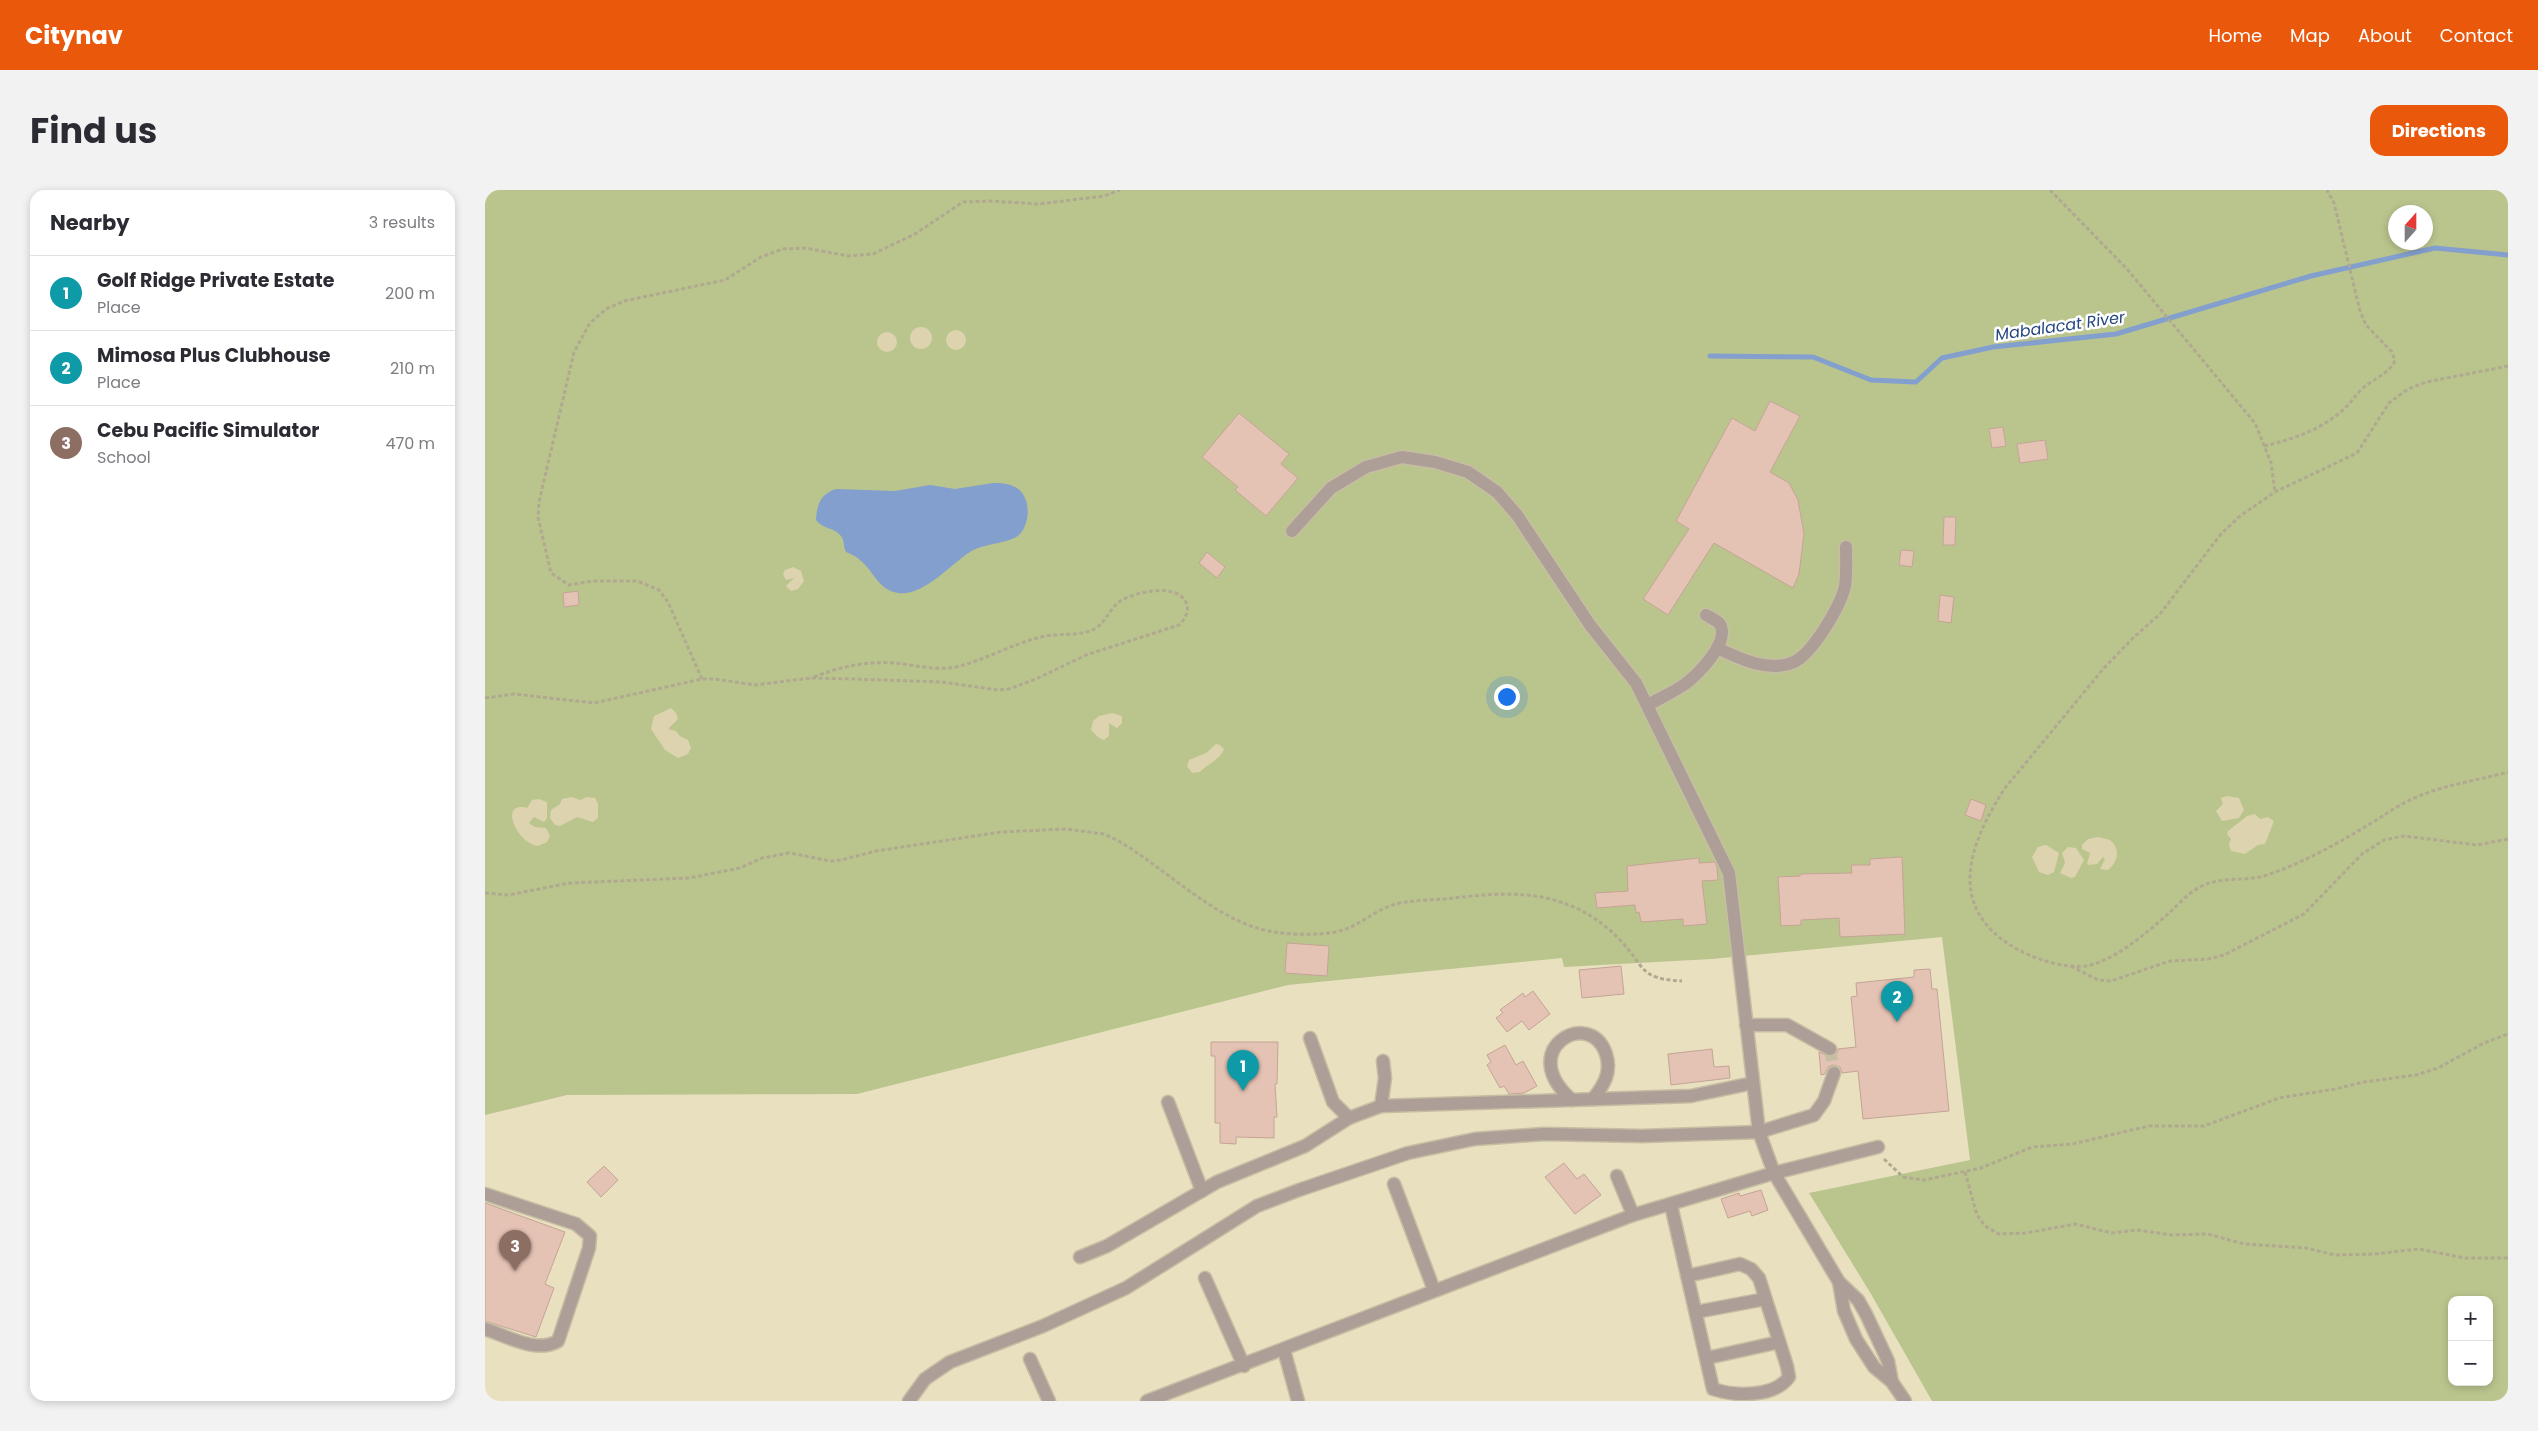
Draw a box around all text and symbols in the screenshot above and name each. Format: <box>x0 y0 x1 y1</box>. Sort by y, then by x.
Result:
text: Citynav <box>25 19 123 52</box>
text: Home <box>2208 23 2262 48</box>
text: Map <box>2290 23 2330 48</box>
text: About <box>2358 23 2412 48</box>
text: Contact <box>2440 23 2513 48</box>
button: Directions <box>2370 105 2508 156</box>
text: Find us <box>30 106 157 155</box>
north arrow <box>2388 205 2433 250</box>
text: Nearby <box>50 208 130 237</box>
text: 3 results <box>369 211 435 234</box>
text: Golf Ridge Private Estate <box>97 267 334 294</box>
text: 1 <box>63 282 69 305</box>
text: 200 m <box>385 282 435 305</box>
text: Place <box>97 296 141 319</box>
water label: Mabalacat River <box>1994 305 2127 346</box>
text: Mimosa Plus Clubhouse <box>97 342 331 369</box>
text: 2 <box>61 357 71 380</box>
text: 210 m <box>390 357 435 380</box>
text: Place <box>97 371 141 394</box>
text: Cebu Pacific Simulator <box>97 417 319 444</box>
text: 3 <box>61 432 71 455</box>
text: 470 m <box>385 432 435 455</box>
text: School <box>97 446 151 469</box>
your location <box>1494 684 1520 710</box>
pin: 2 <box>1881 981 1913 1022</box>
pin: 1 <box>1227 1050 1259 1091</box>
pin: 3 <box>499 1230 531 1271</box>
map controls <box>2448 1296 2493 1386</box>
button: + <box>2448 1296 2493 1341</box>
button: − <box>2448 1341 2493 1386</box>

